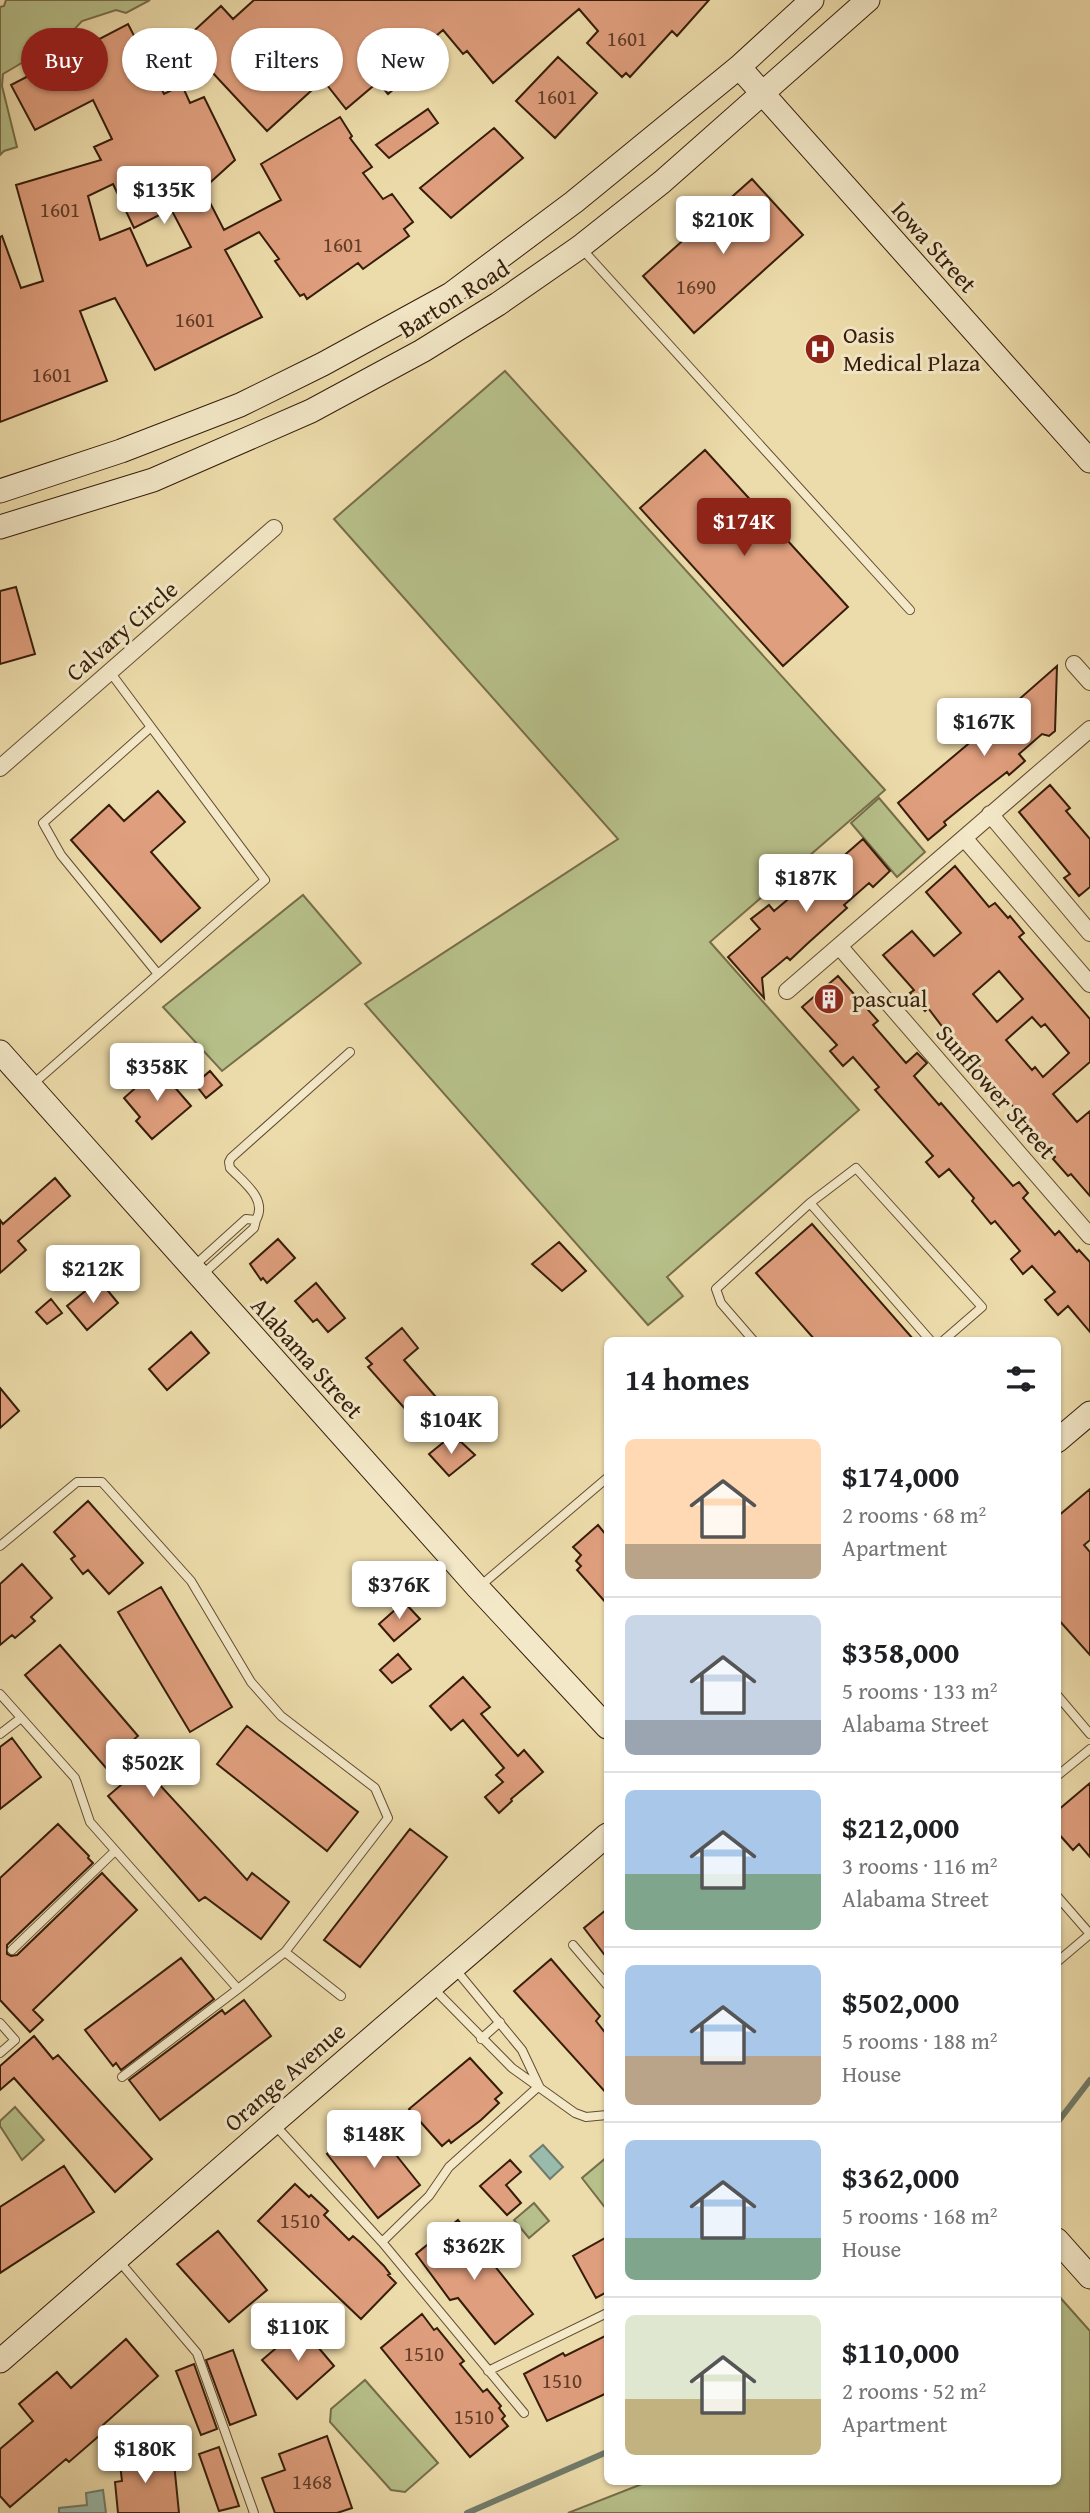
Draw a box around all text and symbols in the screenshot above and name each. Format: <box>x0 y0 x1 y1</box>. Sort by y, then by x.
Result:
house number: 1601 <box>607 23 647 54</box>
chip: Buy <box>21 28 108 91</box>
chip: Rent <box>122 28 217 91</box>
chip: Filters <box>231 28 343 91</box>
chip: New <box>357 28 449 91</box>
house number: 1601 <box>537 81 577 112</box>
pin: $135K <box>115 166 213 226</box>
text: $135K <box>133 172 195 205</box>
street label: Iowa Street <box>883 193 986 301</box>
house number: 1601 <box>40 194 80 225</box>
pin: $210K <box>674 196 772 256</box>
text: $210K <box>692 202 754 235</box>
house number: 1601 <box>323 229 363 260</box>
street label: Barton Road <box>392 251 516 346</box>
house number: 1690 <box>676 271 716 302</box>
house number: 1601 <box>175 304 215 335</box>
place label: Oasis Medical Plaza <box>843 317 981 380</box>
hospital icon: Oasis Medical Plaza <box>803 332 837 366</box>
house number: 1601 <box>32 359 72 390</box>
pin: $174K <box>695 498 793 558</box>
text: $174K <box>713 504 775 537</box>
street label: Calvary Circle <box>58 572 185 689</box>
pin: $167K <box>935 698 1033 758</box>
text: $167K <box>953 704 1015 737</box>
pin: $187K <box>757 855 855 914</box>
text: $187K <box>775 860 837 893</box>
place label: pascual <box>852 981 928 1016</box>
building icon: pascual <box>812 982 846 1016</box>
street label: Sunflower Street <box>928 1017 1065 1167</box>
pin: $358K <box>108 1044 206 1103</box>
text: $358K <box>126 1049 188 1082</box>
pin: $212K <box>44 1246 142 1305</box>
text: $212K <box>62 1251 124 1284</box>
street label: Alabama Street <box>243 1289 372 1427</box>
text: 14 homes <box>625 1357 750 1401</box>
icon: filters <box>1002 1360 1040 1398</box>
pin: $104K <box>402 1396 500 1456</box>
text: $104K <box>420 1402 482 1435</box>
text: $174,000 <box>842 1454 959 1498</box>
icon: home <box>681 1467 765 1551</box>
text: 2 rooms · 68 m² <box>842 1498 986 1531</box>
text: Apartment <box>842 1531 947 1564</box>
pin: $376K <box>350 1562 448 1621</box>
text: $376K <box>368 1567 430 1600</box>
text: $358,000 <box>842 1630 959 1674</box>
icon: home <box>681 1643 765 1727</box>
text: 5 rooms · 133 m² <box>842 1674 997 1707</box>
text: Alabama Street <box>842 1707 989 1740</box>
pin: $502K <box>104 1740 202 1799</box>
text: $502K <box>122 1745 184 1778</box>
text: $212,000 <box>842 1805 959 1849</box>
icon: home <box>681 1818 765 1902</box>
text: 3 rooms · 116 m² <box>842 1849 997 1882</box>
text: Alabama Street <box>842 1882 989 1915</box>
text: $502,000 <box>842 1980 959 2024</box>
icon: home <box>681 1993 765 2077</box>
street label: Orange Avenue <box>216 2014 353 2139</box>
text: 5 rooms · 188 m² <box>842 2024 997 2057</box>
text: House <box>842 2057 901 2090</box>
pin: $148K <box>325 2110 423 2170</box>
text: $148K <box>343 2116 405 2149</box>
text: $362,000 <box>842 2155 959 2199</box>
icon: home <box>681 2168 765 2252</box>
text: 5 rooms · 168 m² <box>842 2199 997 2232</box>
house number: 1510 <box>280 2205 320 2236</box>
pin: $362K <box>425 2222 523 2282</box>
text: $362K <box>443 2228 505 2261</box>
text: House <box>842 2232 901 2265</box>
pin: $110K <box>249 2304 347 2363</box>
text: $110K <box>267 2309 329 2342</box>
text: $110,000 <box>842 2330 959 2374</box>
house number: 1510 <box>404 2338 444 2369</box>
icon: home <box>681 2343 765 2427</box>
house number: 1510 <box>542 2365 582 2396</box>
text: 2 rooms · 52 m² <box>842 2374 986 2407</box>
house number: 1510 <box>454 2401 494 2432</box>
text: Apartment <box>842 2407 947 2440</box>
pin: $180K <box>96 2426 194 2485</box>
text: $180K <box>114 2431 176 2464</box>
house number: 1468 <box>292 2466 332 2497</box>

